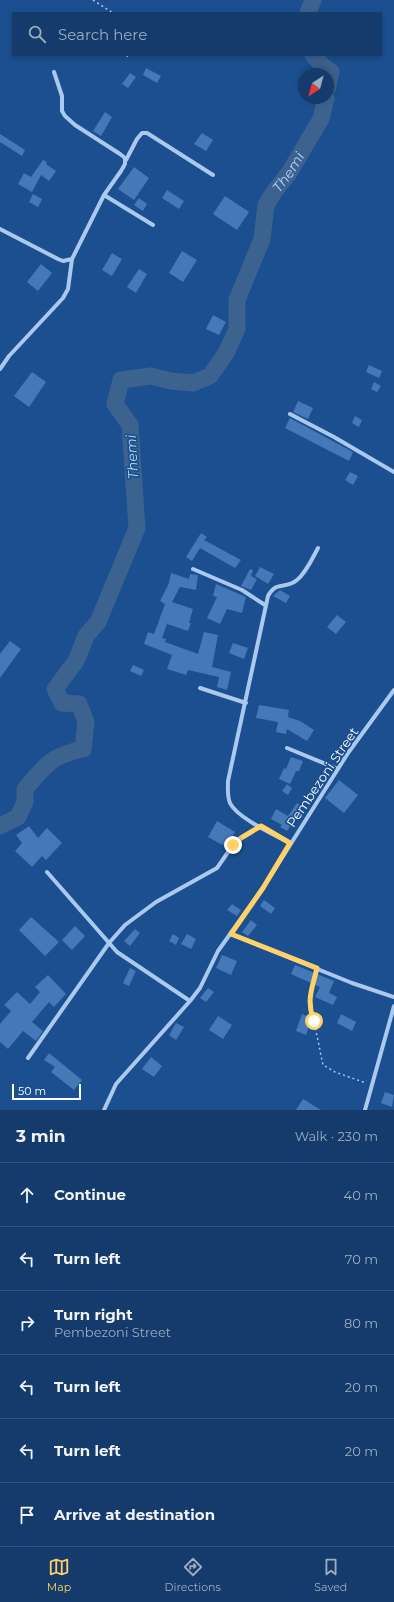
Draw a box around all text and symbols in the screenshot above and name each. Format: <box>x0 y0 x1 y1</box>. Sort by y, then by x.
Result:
search box <box>12 12 382 56</box>
icon: search <box>26 23 48 45</box>
text: Search here <box>58 25 147 44</box>
north arrow <box>298 68 334 104</box>
water label: Themi <box>268 149 308 196</box>
water label: Themi <box>122 434 142 480</box>
street label: Pembezoni Street <box>283 724 361 830</box>
route end <box>224 836 242 854</box>
route start <box>305 1012 323 1030</box>
scale bar <box>12 1082 81 1101</box>
text: 50 m <box>18 1084 46 1098</box>
text: 3 min <box>16 1126 66 1146</box>
text: Walk · 230 m <box>295 1128 378 1144</box>
icon: ahead <box>16 1184 38 1206</box>
text: Continue <box>54 1185 126 1204</box>
text: 40 m <box>344 1187 378 1203</box>
icon: left <box>16 1248 38 1270</box>
text: Turn left <box>54 1249 121 1268</box>
text: 70 m <box>345 1251 378 1267</box>
text: Turn right <box>54 1305 133 1324</box>
icon: right <box>16 1312 38 1334</box>
text: 80 m <box>344 1315 378 1331</box>
text: Pembezoni Street <box>54 1324 171 1340</box>
icon: left <box>16 1376 38 1398</box>
text: Turn left <box>54 1377 121 1396</box>
text: 20 m <box>345 1379 378 1395</box>
icon: left <box>16 1440 38 1462</box>
text: Turn left <box>54 1441 121 1460</box>
text: 20 m <box>345 1443 378 1459</box>
icon: arrive <box>16 1504 38 1526</box>
text: Arrive at destination <box>54 1505 215 1524</box>
tab: Map <box>47 1556 71 1594</box>
tab: Directions <box>165 1556 221 1594</box>
tab: Saved <box>314 1556 347 1594</box>

